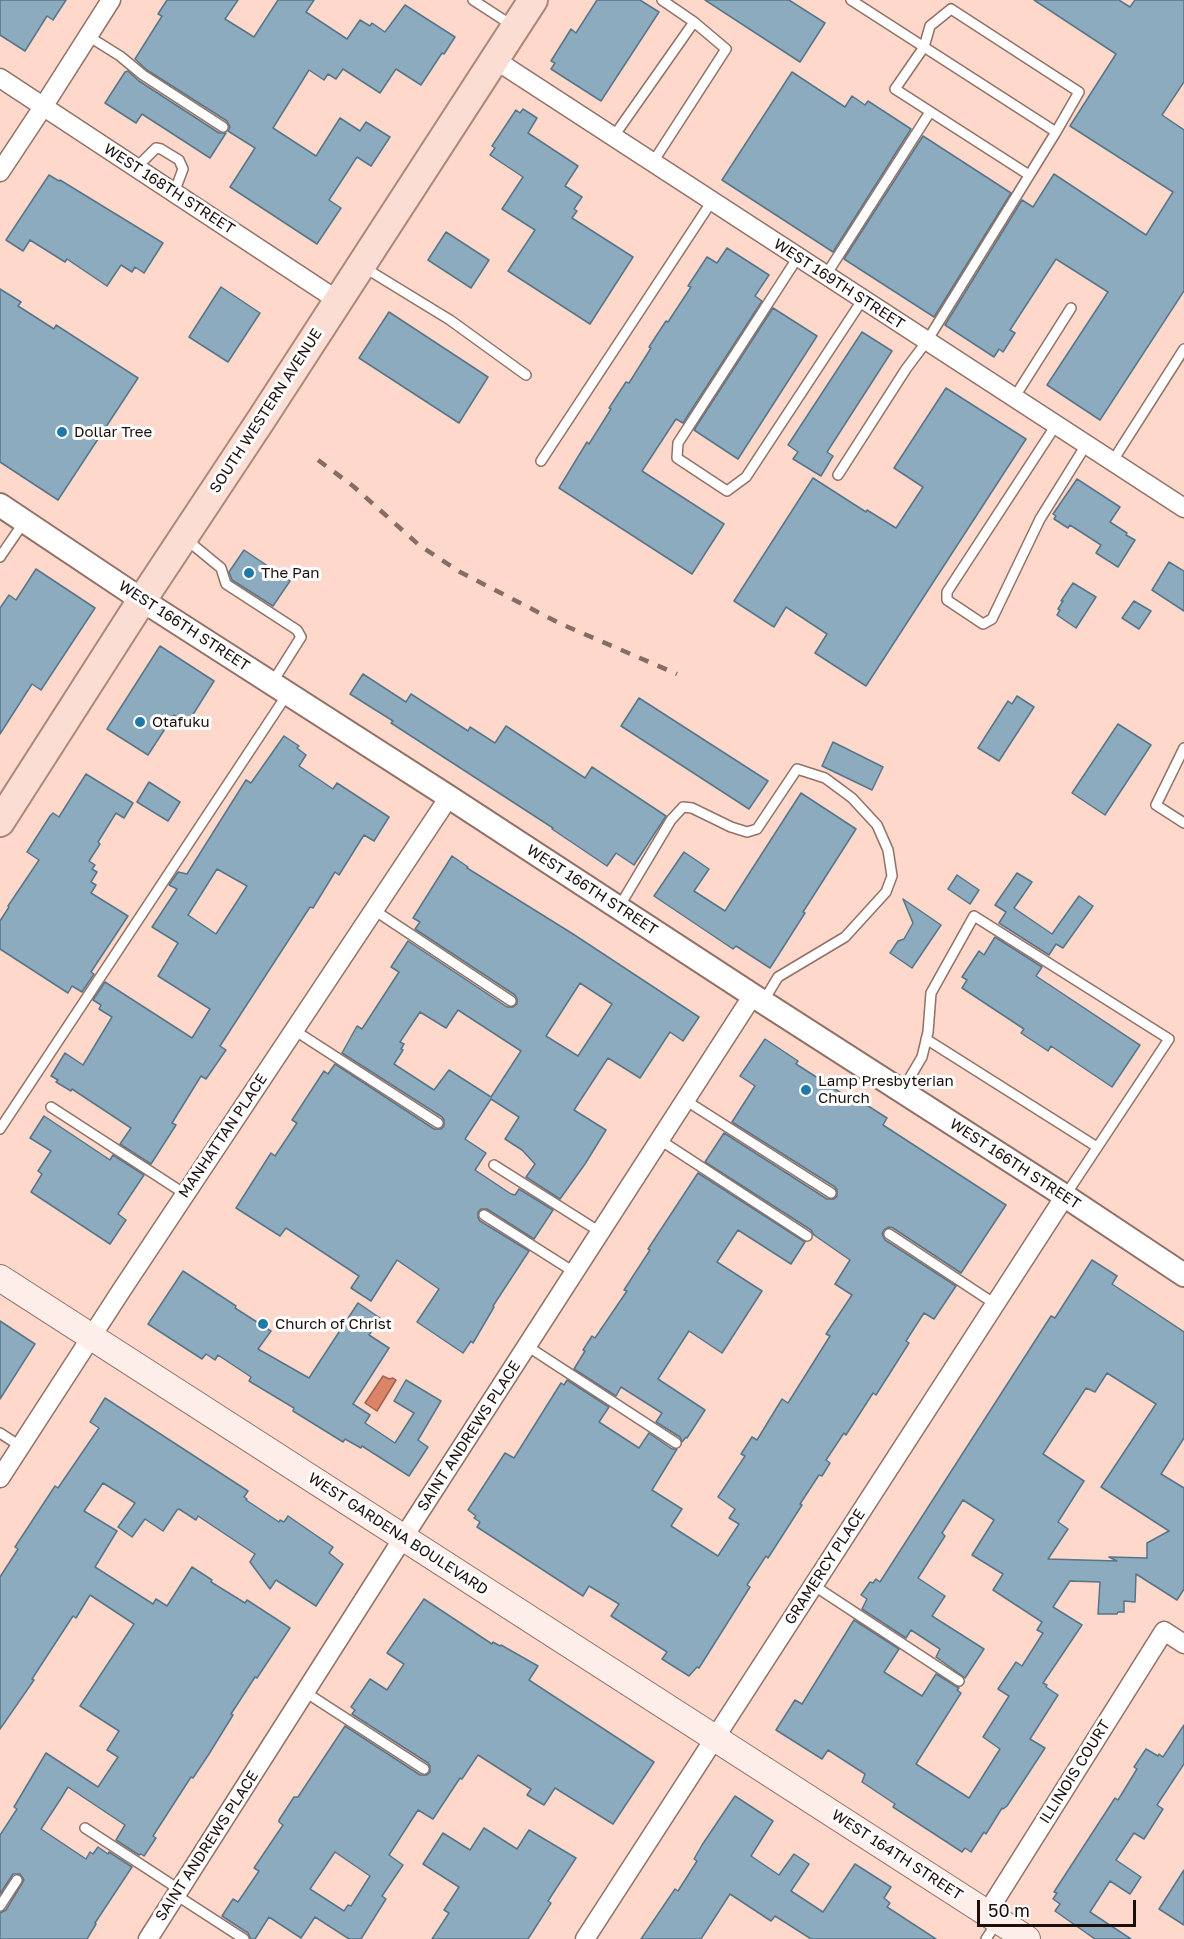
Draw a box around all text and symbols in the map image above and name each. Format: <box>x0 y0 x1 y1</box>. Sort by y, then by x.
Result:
street label: WEST 168TH STREET <box>100 140 238 238</box>
street label: WEST 169TH STREET <box>770 235 908 333</box>
street label: SOUTH WESTERN AVENUE <box>206 325 326 497</box>
place label: Dollar Tree <box>74 423 152 441</box>
marker: Dollar Tree <box>55 425 69 439</box>
place label: The Pan <box>261 564 319 582</box>
marker: The Pan <box>242 566 256 580</box>
street label: WEST 166TH STREET <box>115 577 253 675</box>
place label: Otafuku <box>152 713 210 731</box>
marker: Otafuku <box>133 715 147 729</box>
street label: WEST 166TH STREET <box>523 841 661 939</box>
street label: MANHATTAN PLACE <box>175 1071 271 1201</box>
place label: Lamp Presbyterian Church <box>818 1072 954 1107</box>
marker: Lamp Presbyterian Church <box>799 1083 813 1097</box>
street label: WEST 166TH STREET <box>946 1115 1084 1213</box>
place label: Church of Christ <box>275 1315 392 1333</box>
marker: Church of Christ <box>256 1317 270 1331</box>
street label: SAINT ANDREWS PLACE <box>414 1358 524 1514</box>
street label: WEST GARDENA BOULEVARD <box>305 1469 491 1599</box>
street label: GRAMERCY PLACE <box>781 1506 869 1628</box>
street label: ILLINOIS COURT <box>1036 1717 1114 1827</box>
street label: SAINT ANDREWS PLACE <box>152 1768 262 1924</box>
street label: WEST 164TH STREET <box>828 1806 966 1904</box>
scale bar <box>980 1888 1139 1926</box>
text: 50 m <box>988 1899 1030 1921</box>

